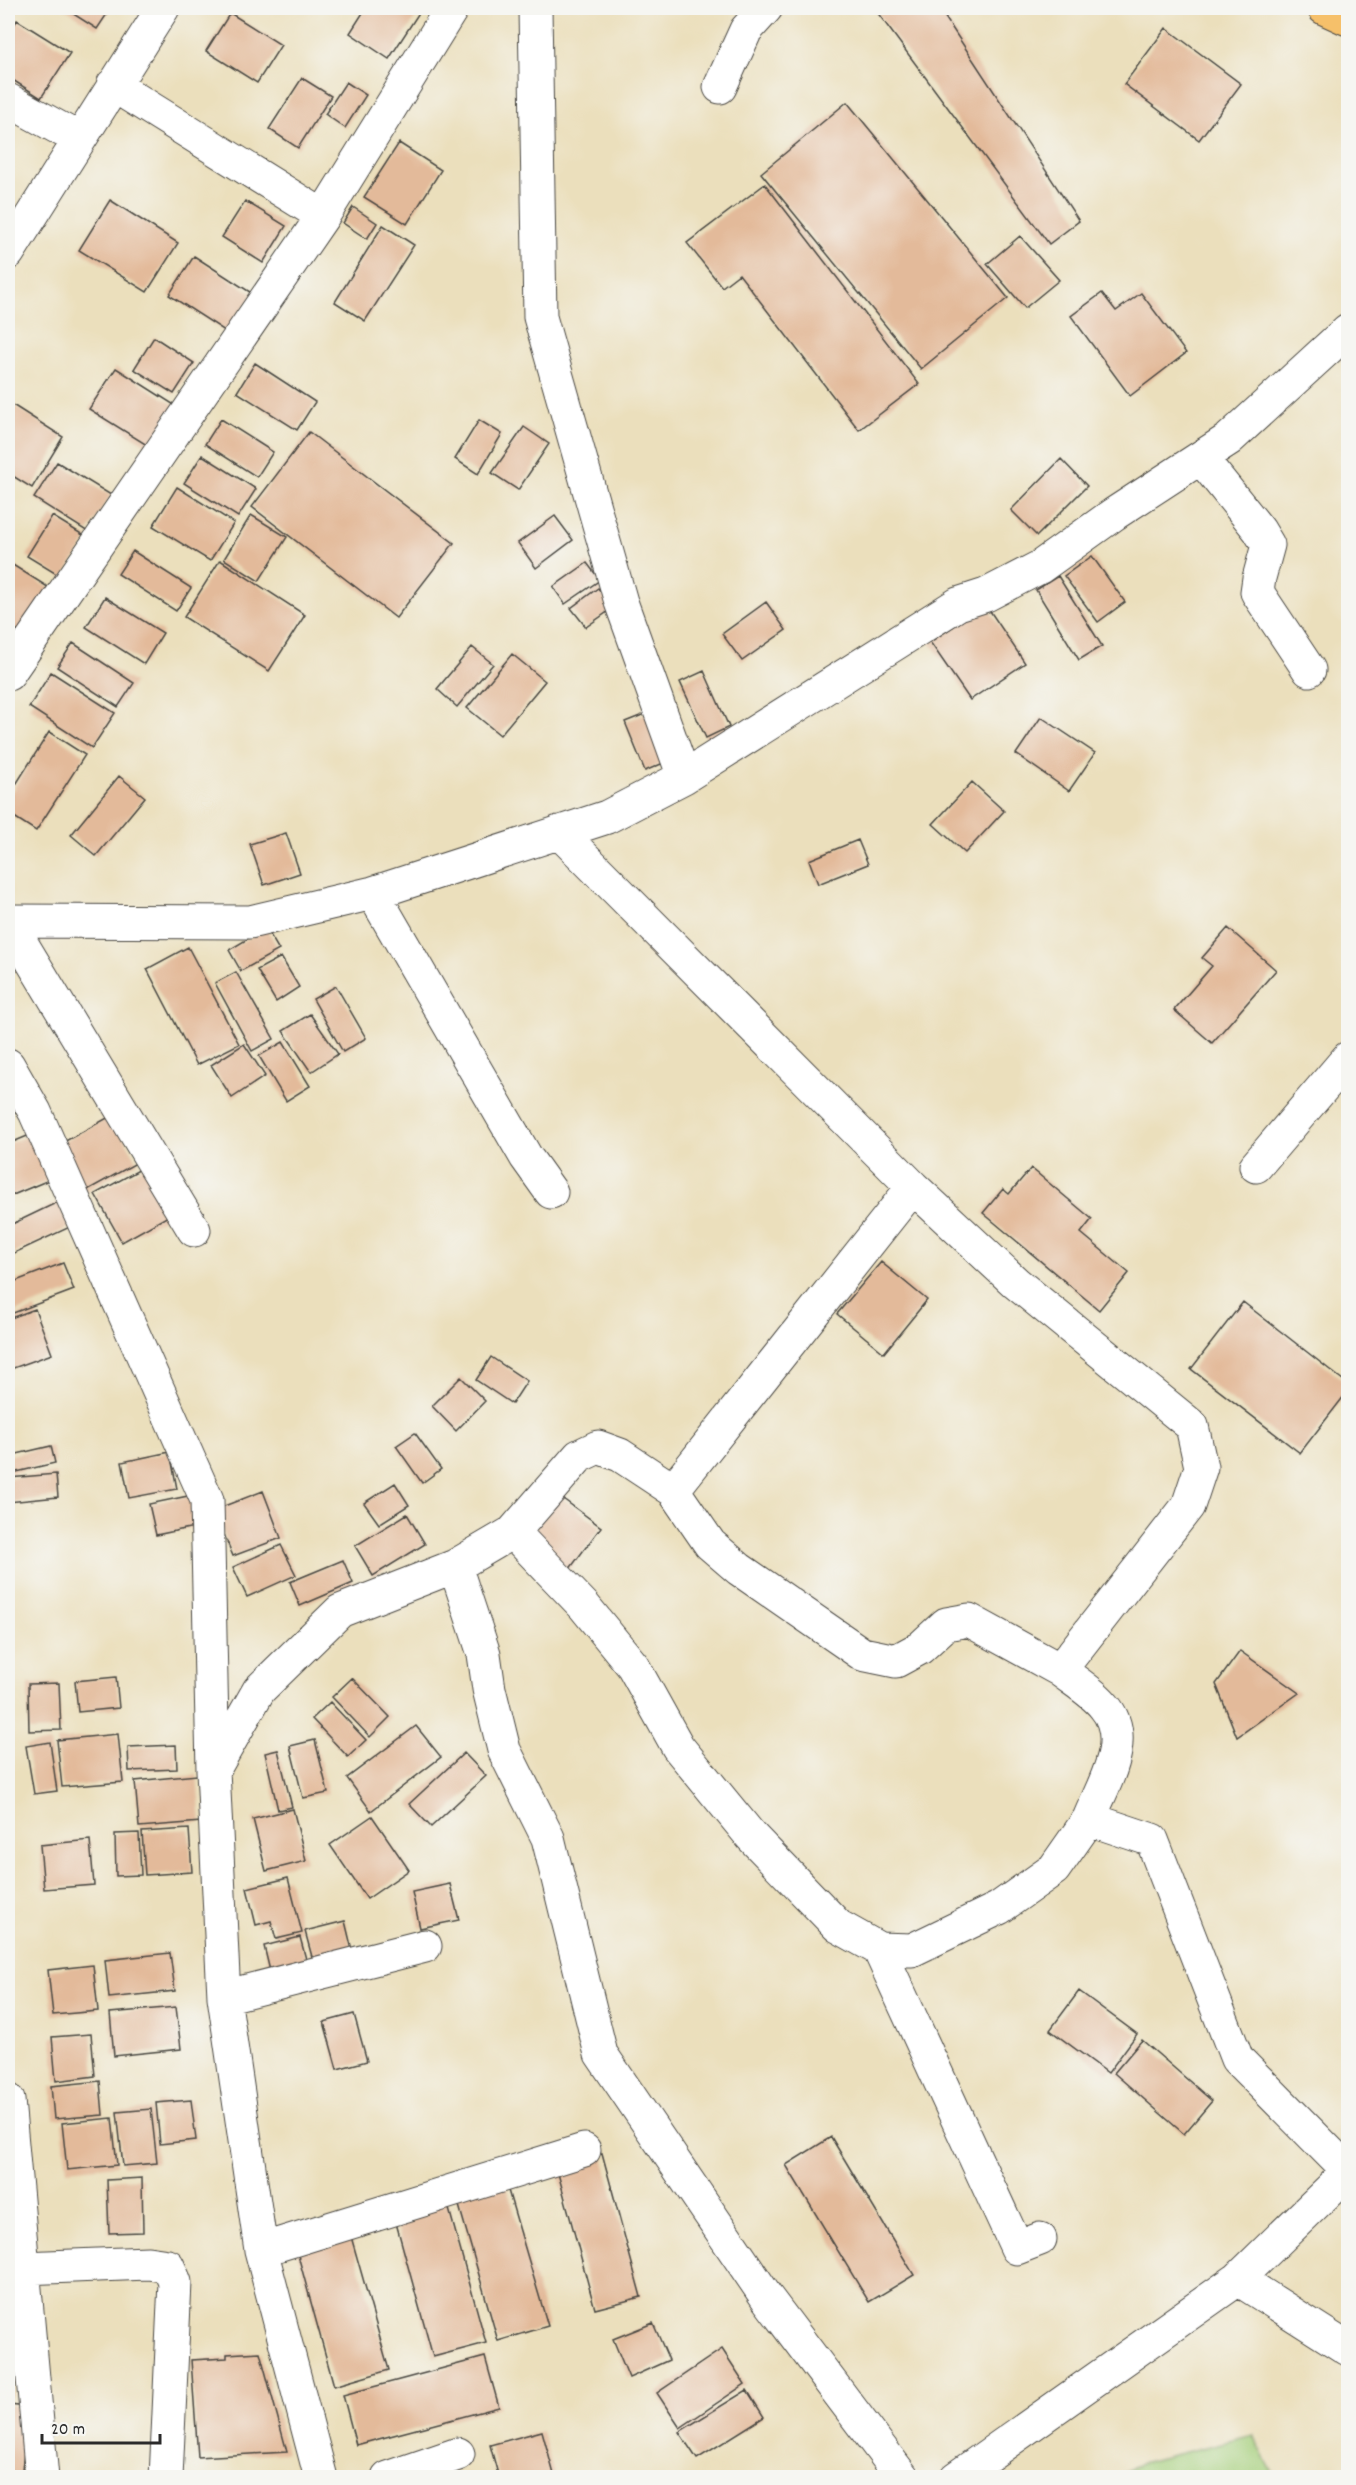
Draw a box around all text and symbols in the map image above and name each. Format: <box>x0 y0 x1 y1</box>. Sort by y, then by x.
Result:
scale bar <box>42 2407 160 2445</box>
text: 20 m <box>51 2418 85 2443</box>

